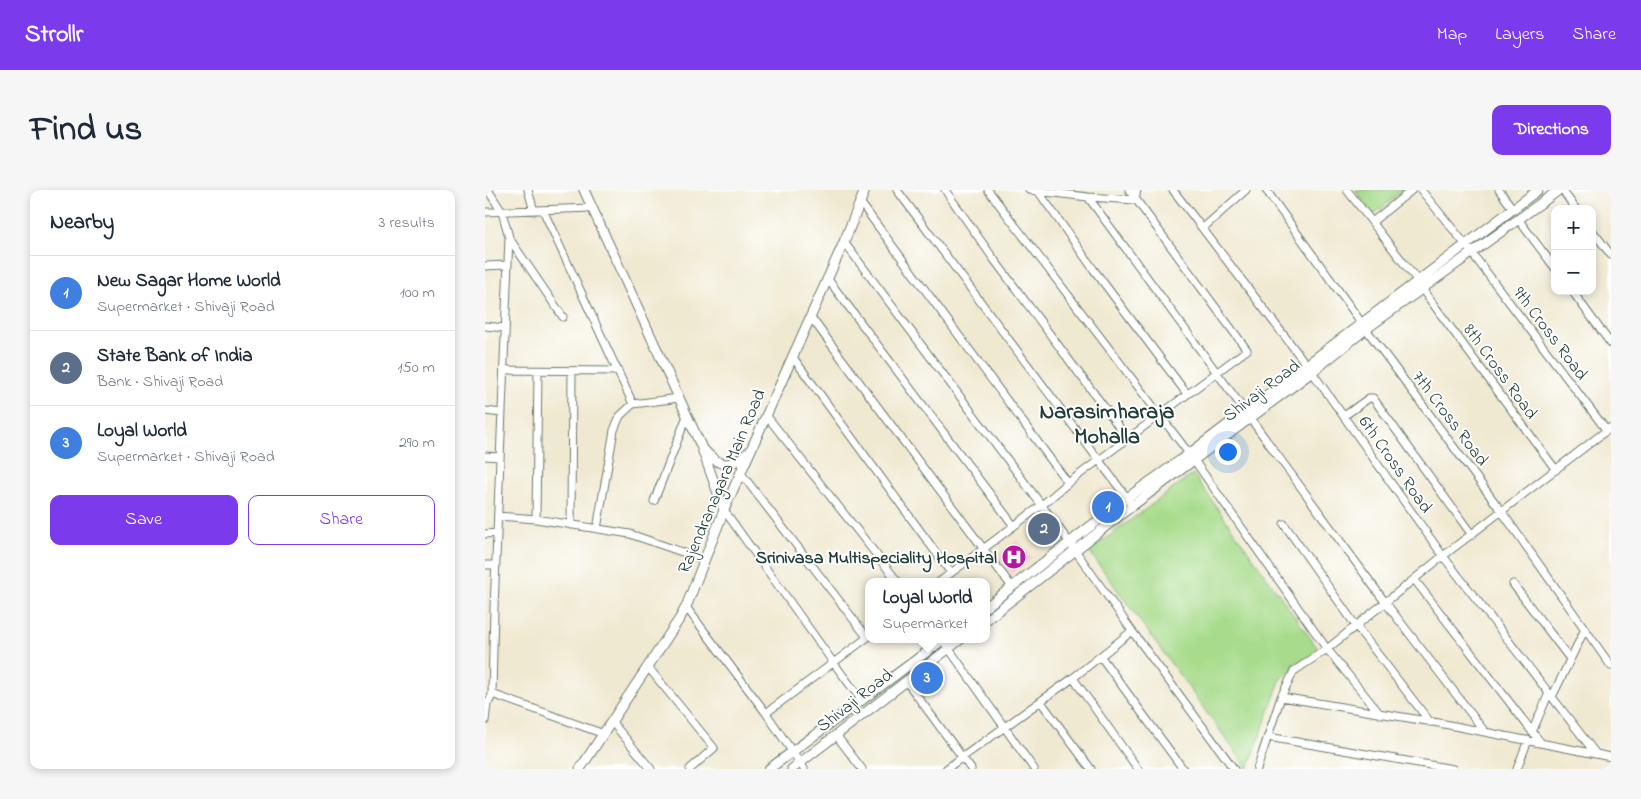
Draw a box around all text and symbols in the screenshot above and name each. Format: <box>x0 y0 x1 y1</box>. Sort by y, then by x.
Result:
text: Strollr <box>25 18 83 53</box>
text: Map <box>1437 22 1467 48</box>
text: Layers <box>1495 22 1545 48</box>
text: Share <box>1573 22 1616 48</box>
text: Find us <box>30 105 142 156</box>
button: Directions <box>1492 105 1611 155</box>
map controls <box>1551 205 1596 295</box>
button: + <box>1551 205 1596 250</box>
text: Nearby <box>50 208 114 238</box>
text: 3 results <box>379 211 435 235</box>
button: − <box>1551 250 1596 295</box>
text: New Sagar Home World <box>97 268 281 295</box>
text: 1 <box>63 281 69 305</box>
text: 100 m <box>400 281 435 305</box>
street label: 9th Cross Road <box>1506 282 1593 386</box>
text: Supermarket · Shivaji Road <box>97 295 275 319</box>
street label: 8th Cross Road <box>1456 319 1543 425</box>
text: State Bank of India <box>97 343 253 370</box>
street label: Shivaji Road <box>1218 354 1306 429</box>
text: 2 <box>62 356 70 380</box>
text: 150 m <box>397 356 435 380</box>
street label: 7th Cross Road <box>1405 366 1494 472</box>
text: Bank · Shivaji Road <box>97 370 223 394</box>
street label: Rajendranagara Main Road <box>672 385 774 579</box>
district label: Narasimharaja Mohalla <box>1040 397 1175 454</box>
street label: 6th Cross Road <box>1351 411 1438 519</box>
text: Loyal World <box>97 418 187 445</box>
text: 3 <box>63 431 69 455</box>
text: 290 m <box>399 431 435 455</box>
your location <box>1215 439 1241 465</box>
text: Supermarket · Shivaji Road <box>97 445 275 469</box>
pin: 1 <box>1092 488 1124 526</box>
button: Save <box>50 495 238 545</box>
button: Share <box>248 495 435 545</box>
pin: 2 <box>1028 510 1060 548</box>
hospital icon: Srinivasa Multispeciality Hospital <box>1001 544 1027 570</box>
place label: Srinivasa Multispeciality Hospital <box>755 546 997 573</box>
popup <box>865 578 990 643</box>
text: Loyal World <box>882 585 973 612</box>
text: Supermarket <box>882 612 968 636</box>
pin: 3 <box>911 659 943 697</box>
street label: Shivaji Road <box>812 663 899 740</box>

